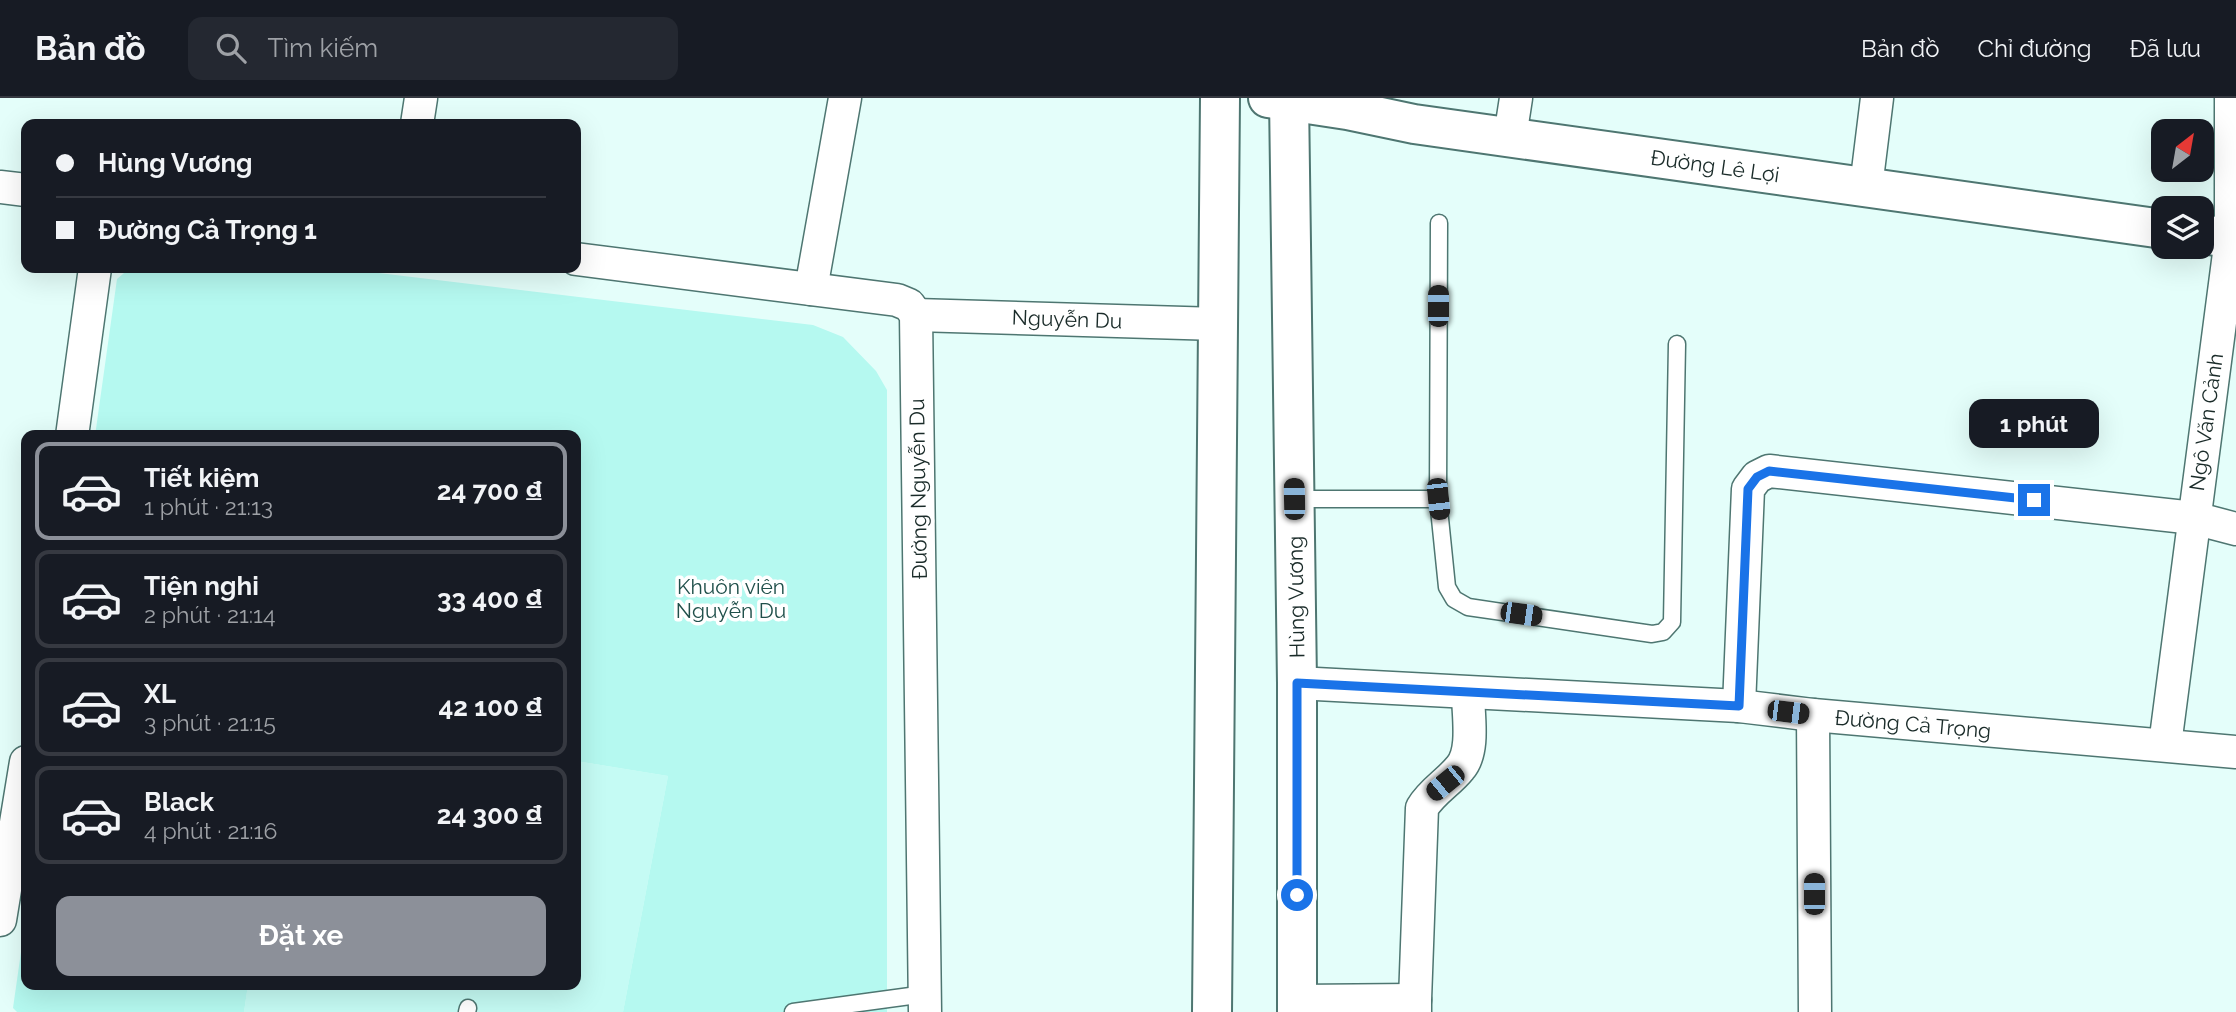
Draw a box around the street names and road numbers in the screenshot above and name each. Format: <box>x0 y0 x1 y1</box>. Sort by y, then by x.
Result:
street label: Đường Lê Lợi <box>1649 145 1781 187</box>
street label: Nguyễn Du <box>1011 305 1123 333</box>
street label: Ngô Văn Cảnh <box>2184 352 2228 492</box>
street label: Đường Nguyễn Du <box>904 398 932 580</box>
street label: Hùng Vương <box>1282 536 1310 658</box>
street label: Đường Cả Trọng <box>1834 705 1992 743</box>

